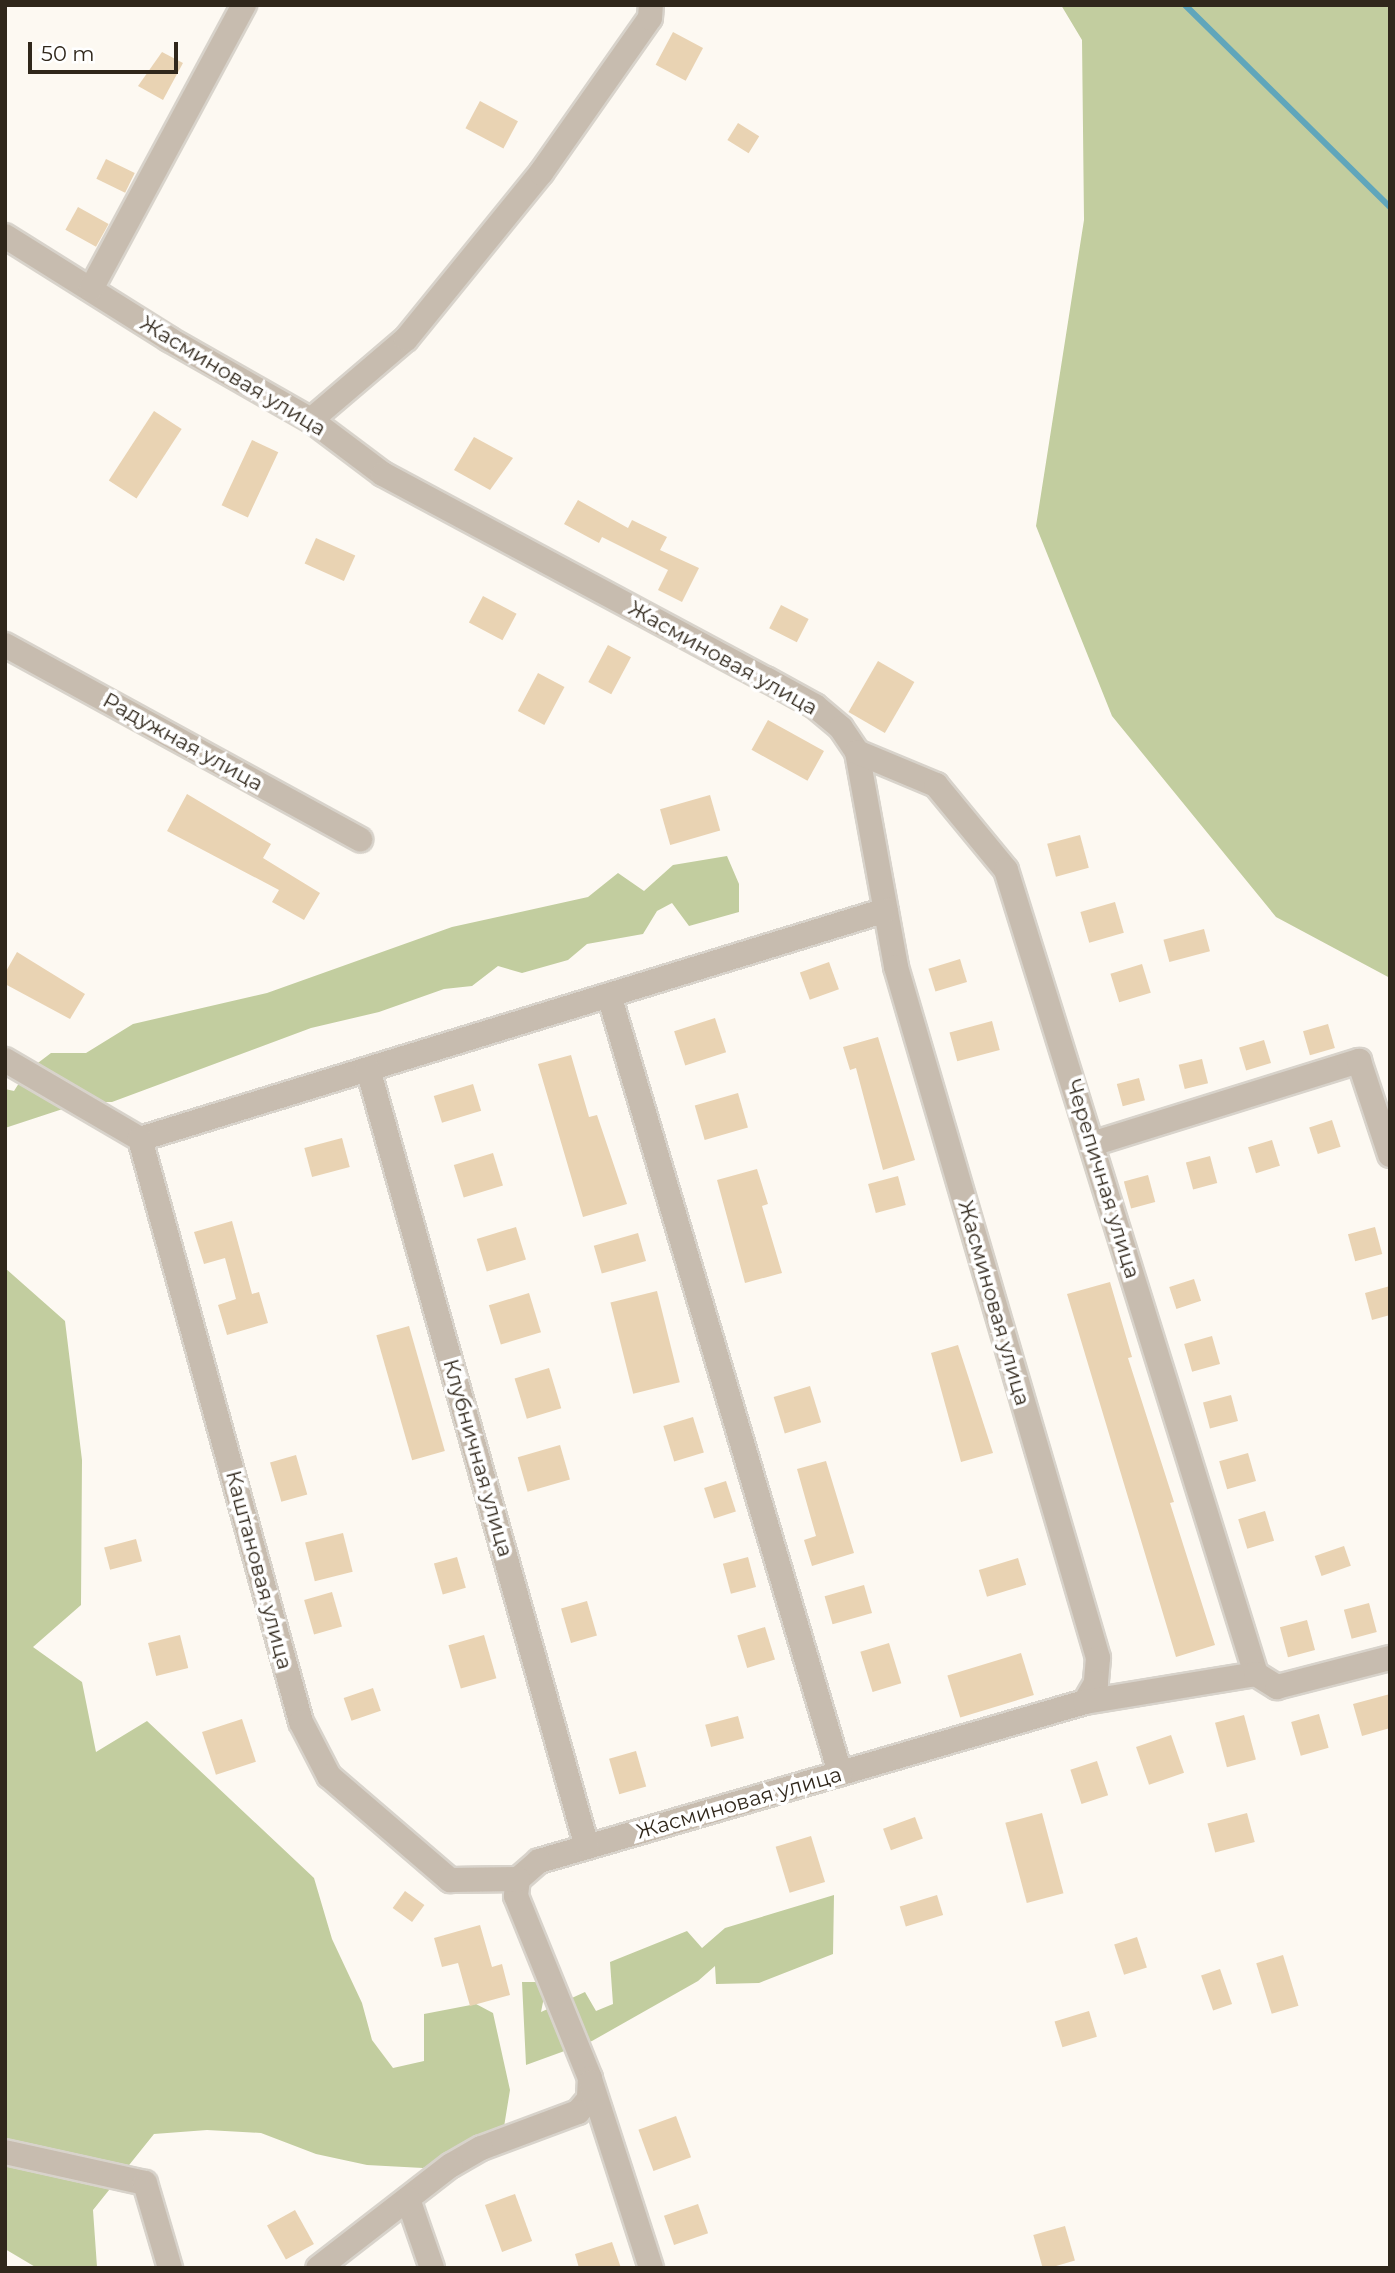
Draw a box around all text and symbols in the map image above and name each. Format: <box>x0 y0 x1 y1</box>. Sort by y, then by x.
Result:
scale bar <box>32 28 182 72</box>
text: 50 m <box>41 41 95 66</box>
street label: Жасминовая улица <box>136 311 330 441</box>
street label: Жасминовая улица <box>624 596 822 720</box>
street label: Радужная улица <box>98 688 268 796</box>
street label: Черепичная улица <box>1061 1076 1145 1282</box>
street label: Жасминовая улица <box>953 1197 1035 1409</box>
street label: Клубничная улица <box>438 1356 518 1560</box>
street label: Каштановая улица <box>220 1468 298 1672</box>
street label: Жасминовая улица <box>633 1762 845 1844</box>

